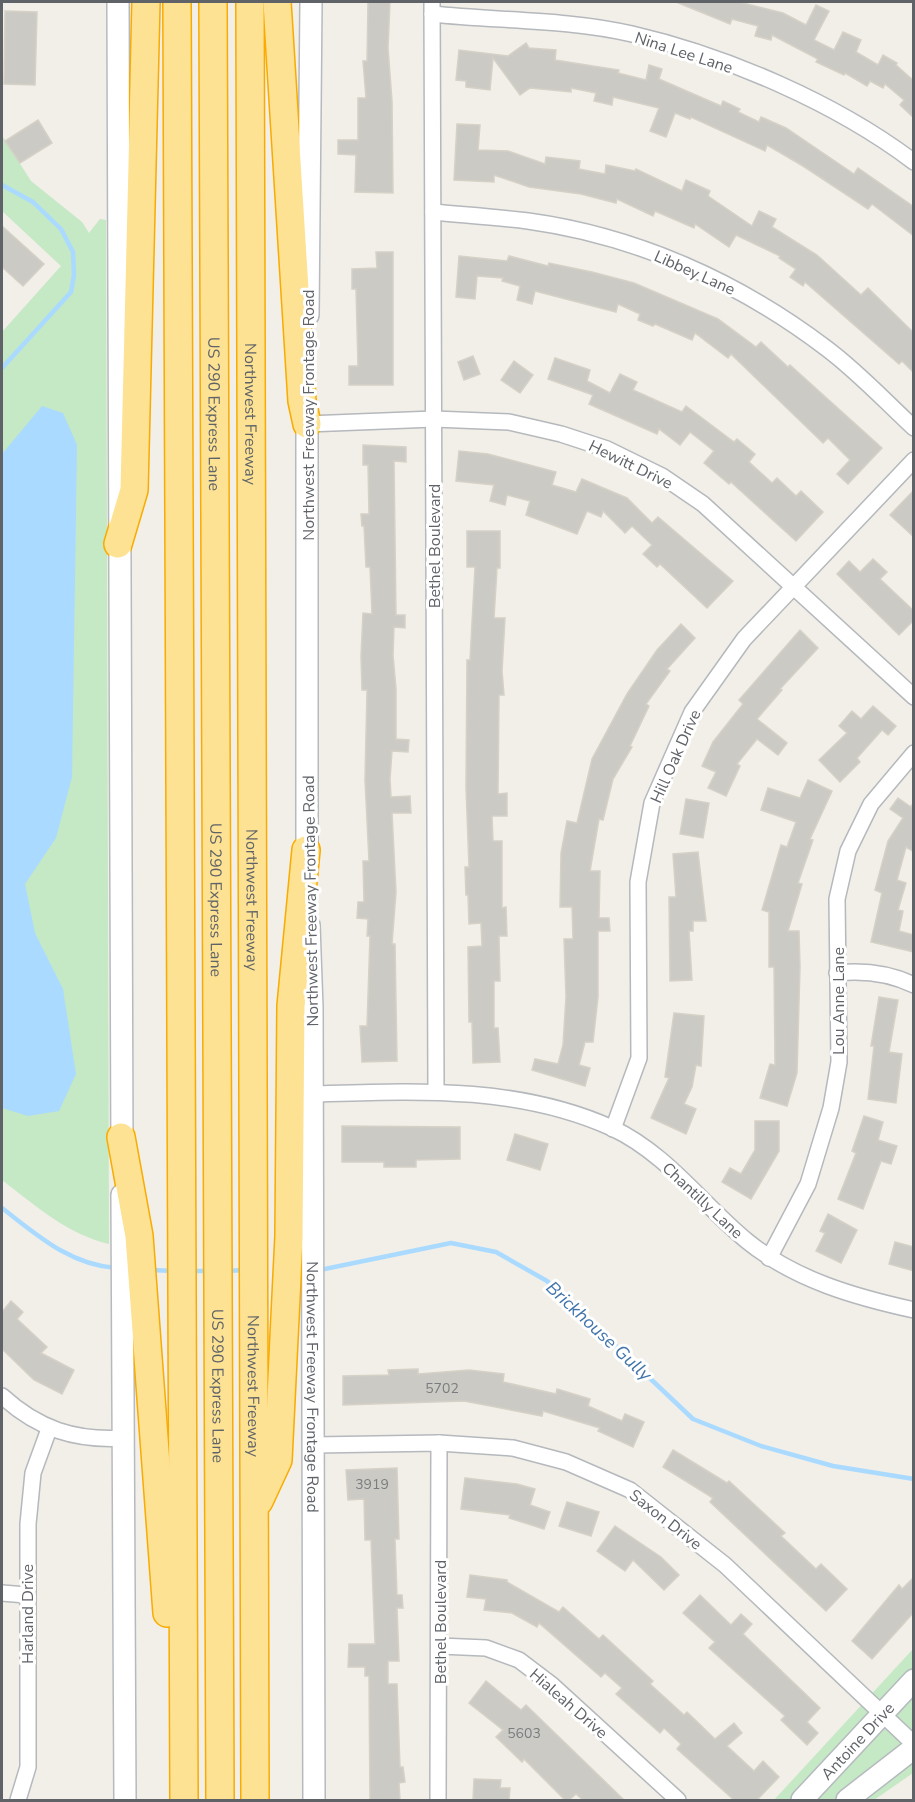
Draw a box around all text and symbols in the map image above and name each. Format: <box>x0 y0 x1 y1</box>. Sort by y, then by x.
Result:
street label: Nina Lee Lane <box>632 27 735 79</box>
street label: Libbey Lane <box>651 245 739 301</box>
street label: Northwest Freeway Frontage Road <box>298 289 320 541</box>
street label: US 290 Express Lane <box>202 337 225 491</box>
street label: Northwest Freeway <box>239 343 261 486</box>
street label: Hewitt Drive <box>585 435 676 495</box>
street label: Bethel Boulevard <box>424 484 446 608</box>
street label: Hill Oak Drive <box>645 706 706 807</box>
street label: Northwest Freeway Frontage Road <box>298 775 324 1027</box>
street label: US 290 Express Lane <box>204 823 227 977</box>
street label: Northwest Freeway <box>240 829 263 972</box>
street label: Lou Anne Lane <box>828 947 850 1055</box>
street label: Chantilly Lane <box>657 1158 748 1244</box>
street label: Northwest Freeway Frontage Road <box>301 1261 323 1513</box>
water label: Brickhouse Gully <box>541 1276 658 1387</box>
street label: US 290 Express Lane <box>206 1309 229 1463</box>
street label: Northwest Freeway <box>242 1315 264 1458</box>
house number: 5702 <box>425 1379 459 1398</box>
house number: 3919 <box>355 1475 389 1494</box>
street label: Saxon Drive <box>624 1484 706 1555</box>
street label: Bethel Boulevard <box>430 1560 452 1684</box>
street label: Harland Drive <box>17 1564 39 1664</box>
street label: Hialeah Drive <box>524 1664 612 1744</box>
street label: Antoine Drive <box>816 1698 900 1785</box>
house number: 5603 <box>507 1724 541 1743</box>

